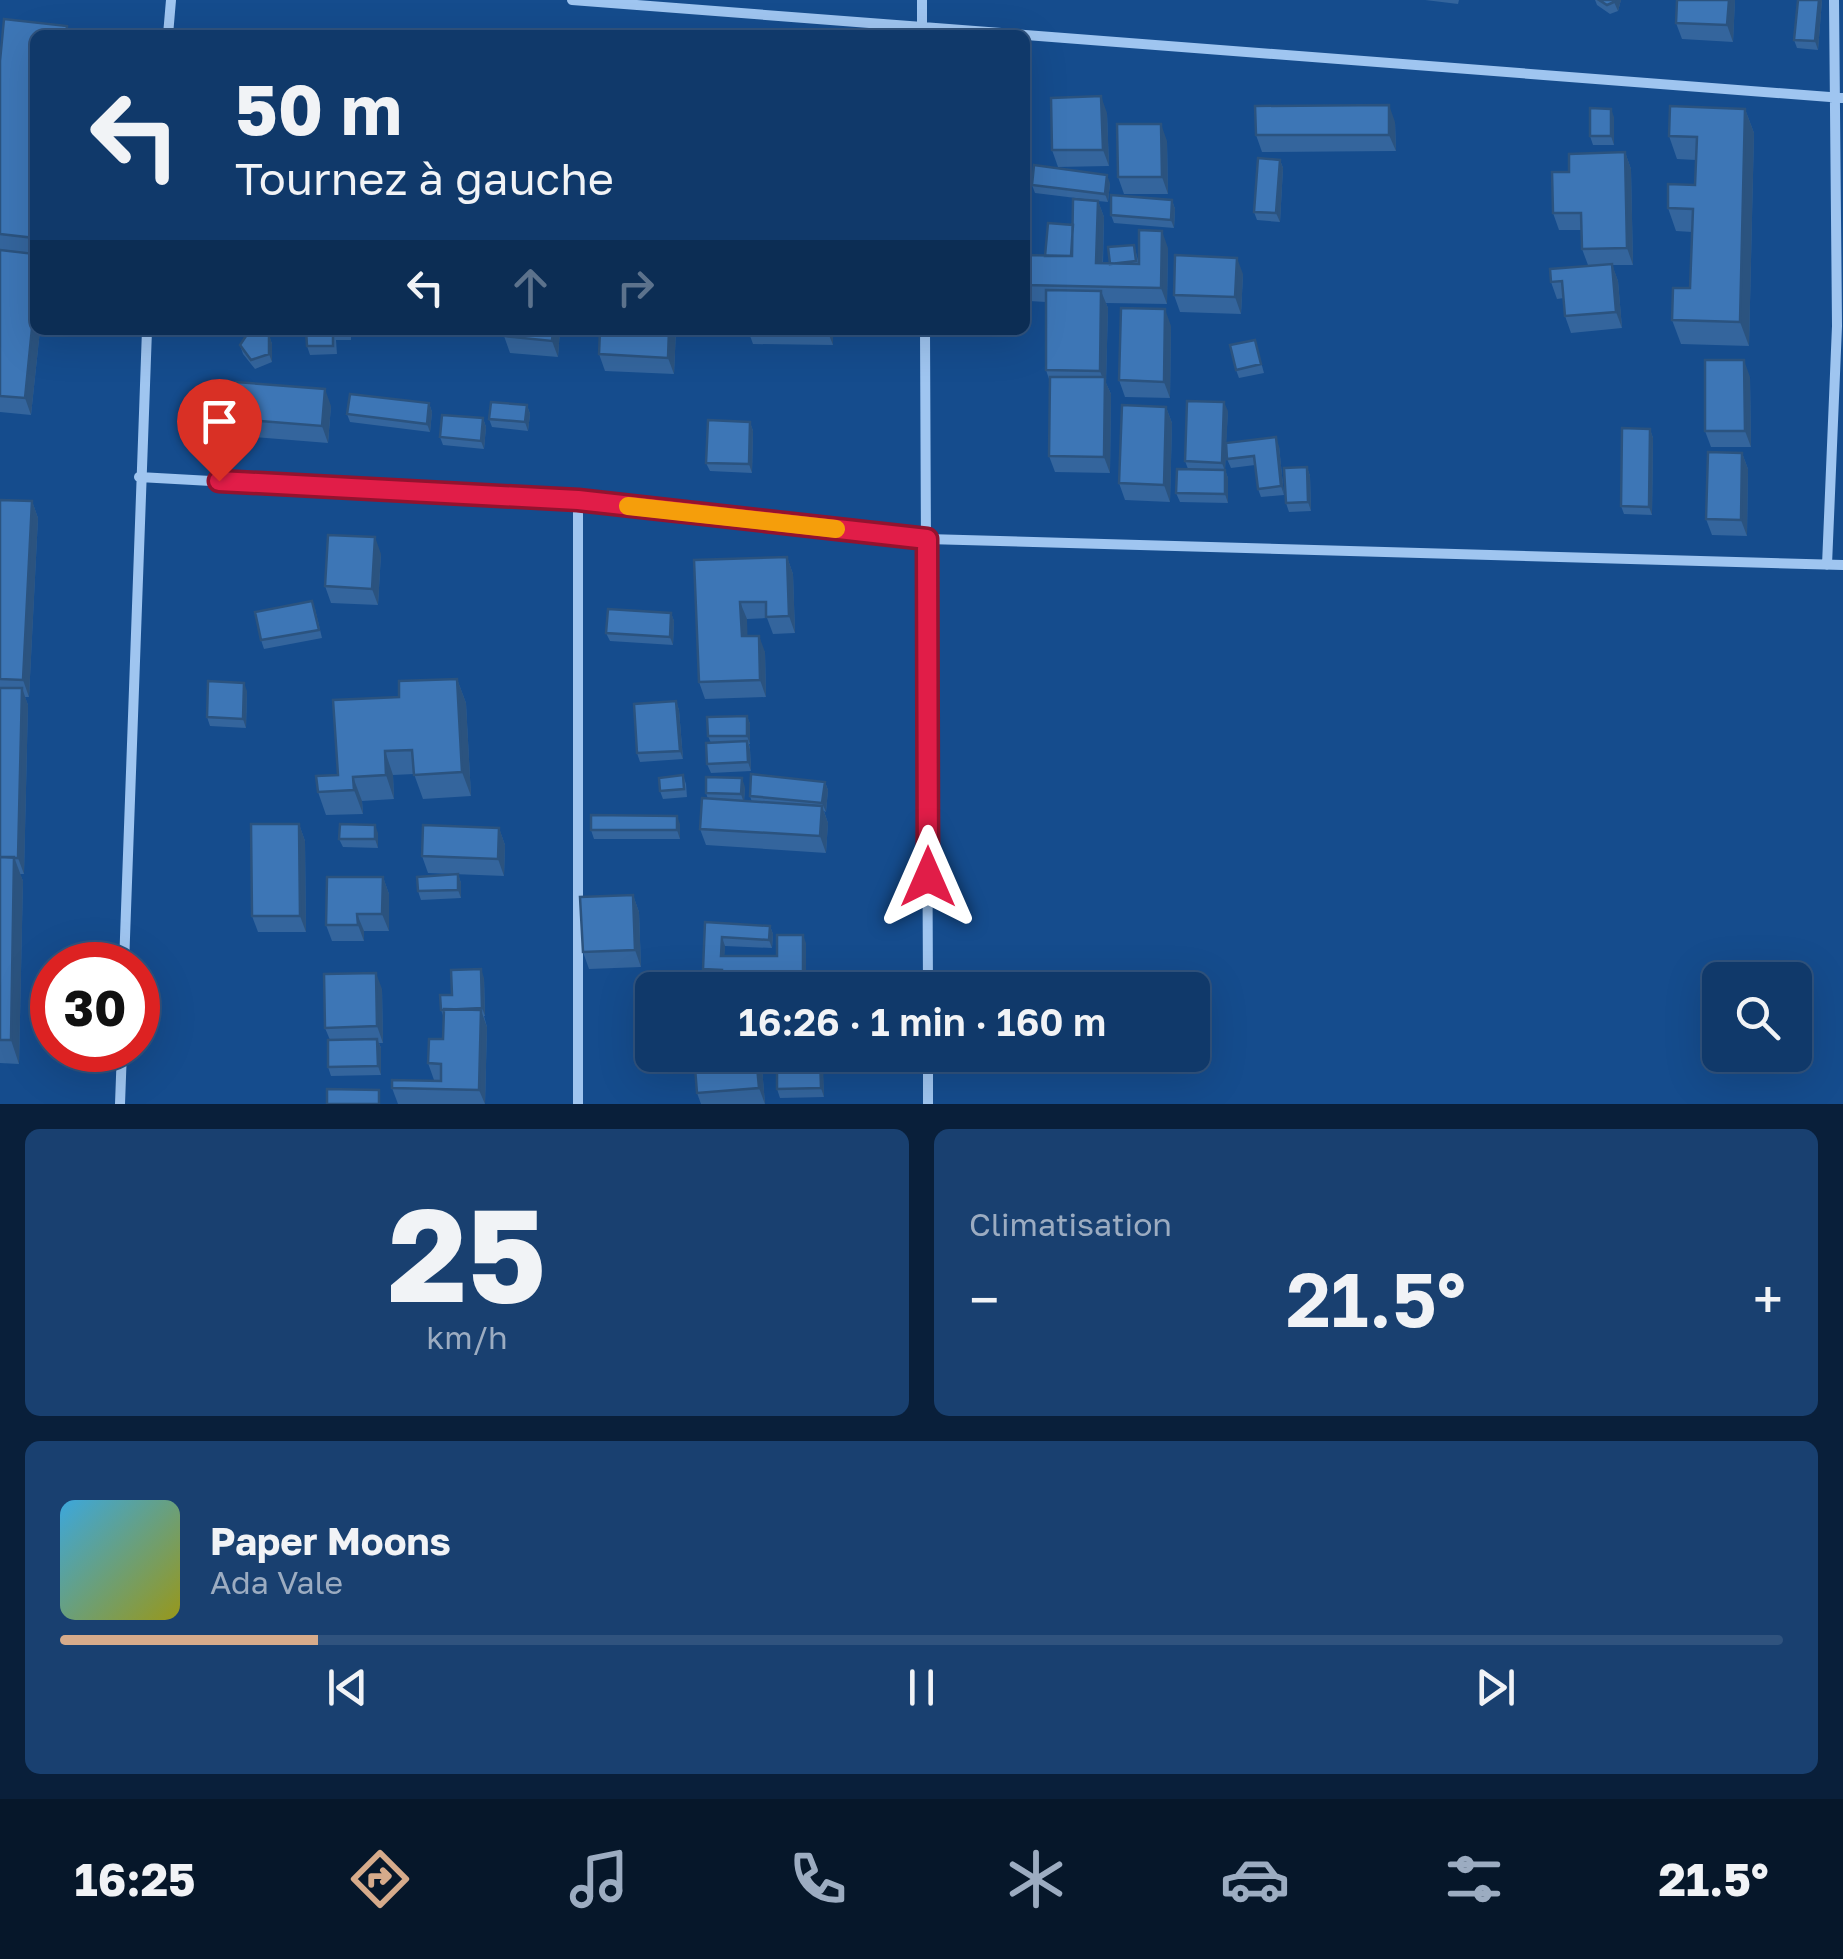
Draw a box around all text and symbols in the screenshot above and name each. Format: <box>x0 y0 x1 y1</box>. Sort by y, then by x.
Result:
text: 50 m <box>235 66 402 150</box>
icon: left <box>70 70 200 200</box>
text: Tournez à gauche <box>235 151 614 205</box>
icon: left <box>398 260 453 315</box>
icon: ahead <box>503 260 558 315</box>
icon: right <box>608 260 663 315</box>
pin <box>177 379 262 482</box>
icon: arrive <box>192 394 247 449</box>
position arrow <box>876 825 980 929</box>
speed limit sign: 30 <box>30 942 160 1072</box>
map controls <box>1702 962 1812 1072</box>
button: search <box>1702 962 1812 1072</box>
text: 16:26 · 1 min · 160 m <box>739 999 1106 1044</box>
text: 25 <box>388 1175 546 1331</box>
text: Climatisation <box>969 1205 1172 1243</box>
text: 21.5° <box>1286 1253 1466 1344</box>
text: − <box>969 1266 999 1332</box>
text: + <box>1753 1266 1783 1332</box>
text: km/h <box>426 1318 508 1356</box>
text: Paper Moons <box>210 1518 451 1563</box>
text: Ada Vale <box>210 1563 343 1601</box>
icon: previous <box>320 1660 375 1715</box>
icon: pause <box>894 1660 949 1715</box>
icon: next <box>1468 1660 1523 1715</box>
icon: directions <box>345 1844 415 1914</box>
icon: music <box>564 1844 634 1914</box>
icon: phone <box>783 1844 853 1914</box>
icon: climate <box>1001 1844 1071 1914</box>
icon: car <box>1220 1844 1290 1914</box>
icon: filters <box>1439 1844 1509 1914</box>
text: 16:25 <box>74 1852 196 1906</box>
text: 21.5° <box>1658 1852 1768 1906</box>

